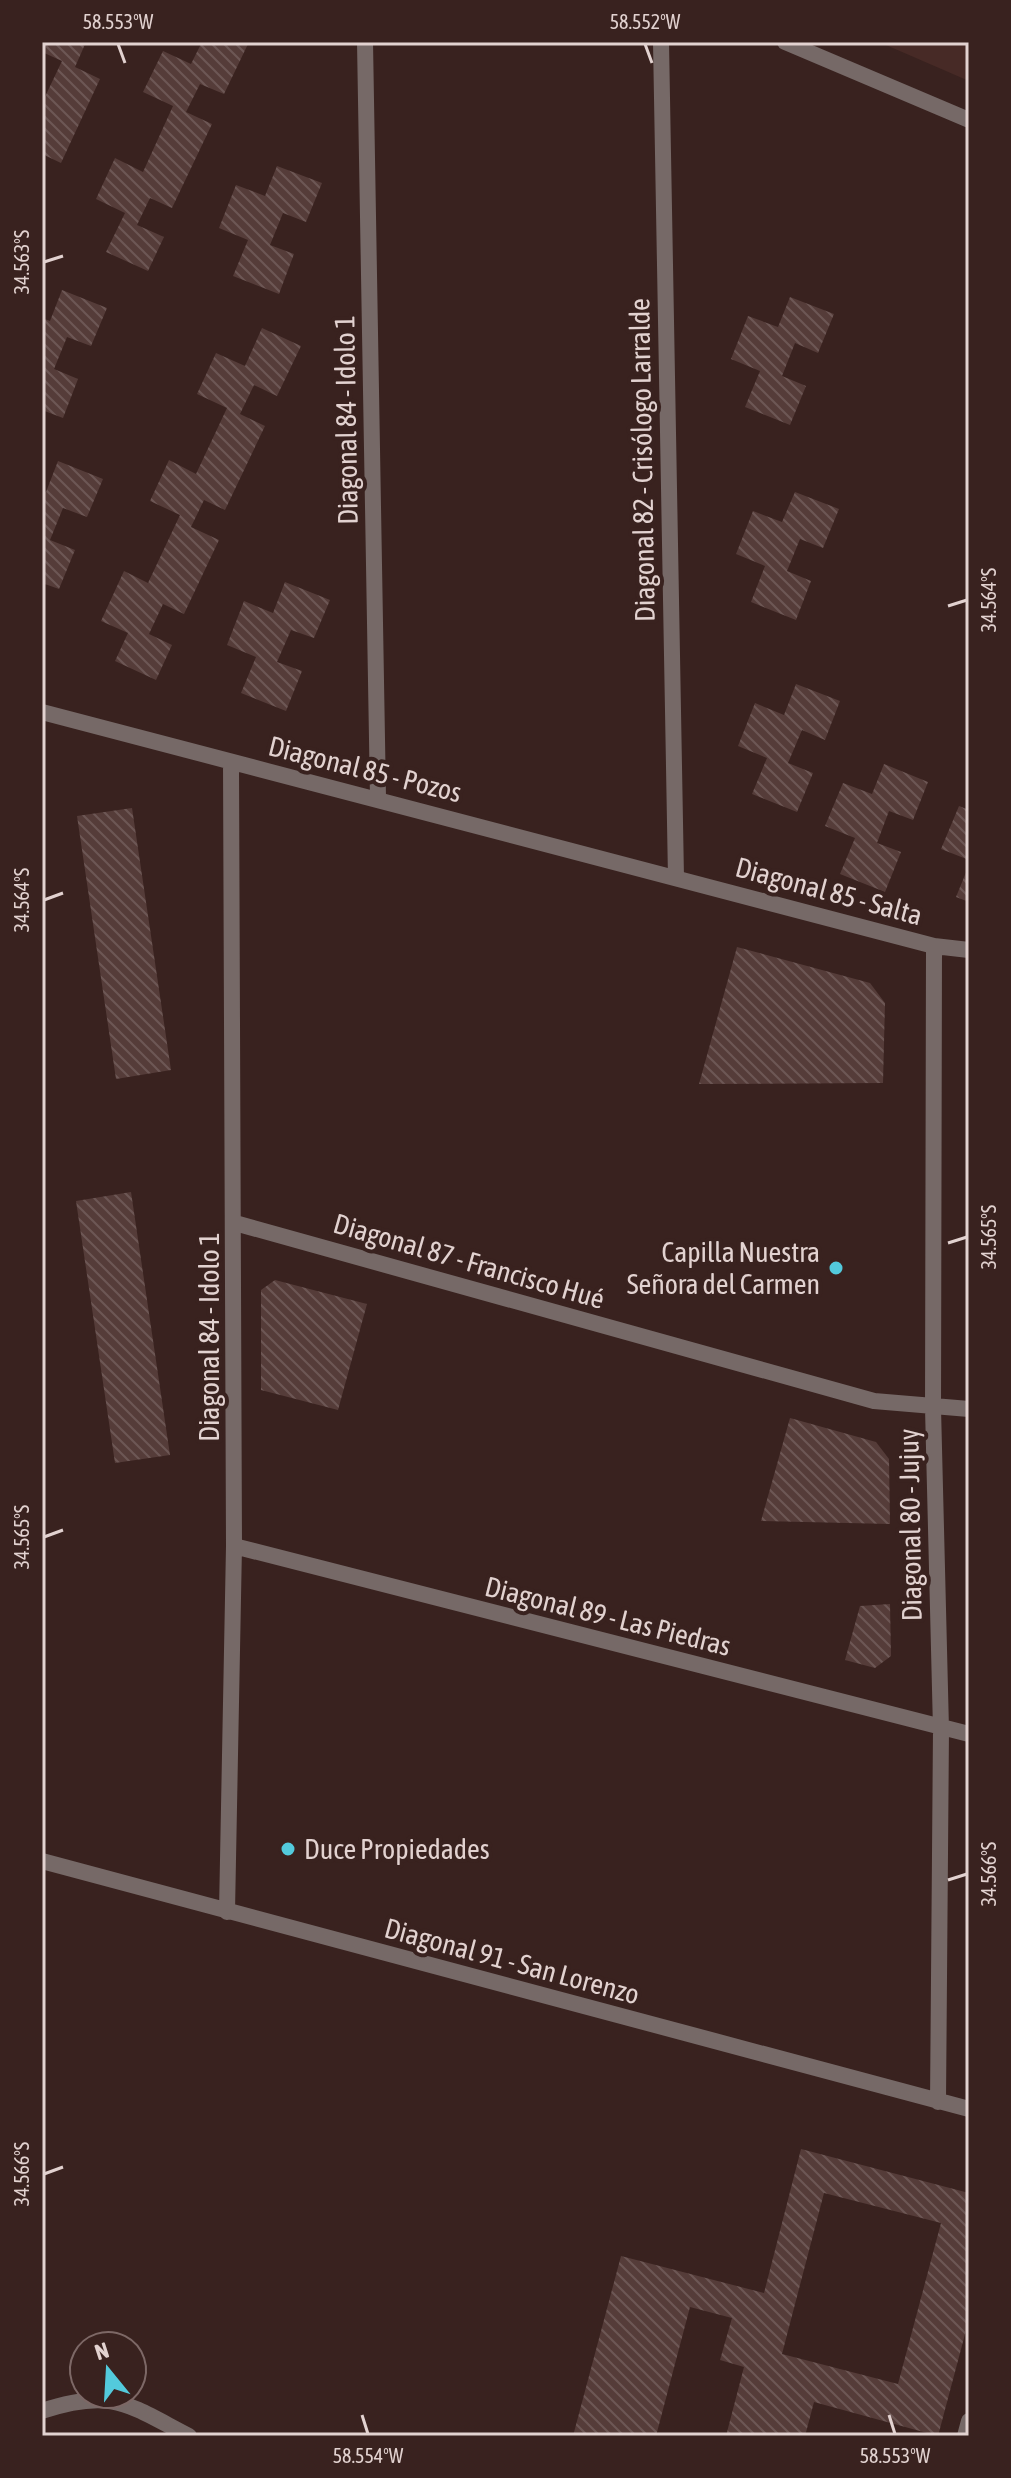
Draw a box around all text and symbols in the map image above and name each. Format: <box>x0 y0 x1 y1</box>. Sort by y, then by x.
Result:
text: 58.553°W <box>83 10 154 33</box>
text: 58.552°W <box>610 10 681 33</box>
text: 34.563°S <box>10 230 33 294</box>
street label: Diagonal 82 - Crisólogo Larralde <box>623 298 661 622</box>
street label: Diagonal 84 - Idolo 1 <box>328 315 364 525</box>
text: 34.564°S <box>977 568 1000 632</box>
street label: Diagonal 85 - Pozos <box>265 730 465 808</box>
street label: Diagonal 85 - Salta <box>732 851 926 931</box>
text: 34.564°S <box>10 868 33 932</box>
text: 34.565°S <box>977 1205 1000 1269</box>
street label: Diagonal 87 - Francisco Hué <box>330 1207 608 1315</box>
street label: Diagonal 84 - Idolo 1 <box>193 1232 225 1442</box>
place label: Capilla Nuestra Señora del Carmen <box>627 1236 820 1300</box>
marker: Capilla Nuestra Señora del Carmen <box>827 1259 845 1277</box>
street label: Diagonal 80 - Jujuy <box>892 1428 928 1622</box>
text: 34.565°S <box>10 1505 33 1569</box>
street label: Diagonal 89 - Las Piedras <box>482 1570 734 1662</box>
place label: Duce Propiedades <box>304 1833 490 1865</box>
marker: Duce Propiedades <box>279 1840 297 1858</box>
text: 34.566°S <box>977 1842 1000 1906</box>
street label: Diagonal 91 - San Lorenzo <box>381 1912 643 2010</box>
text: 34.566°S <box>10 2142 33 2206</box>
north arrow <box>68 2330 148 2410</box>
text: N <box>92 2337 112 2365</box>
text: 58.554°W <box>333 2444 404 2467</box>
text: 58.553°W <box>860 2444 931 2467</box>

